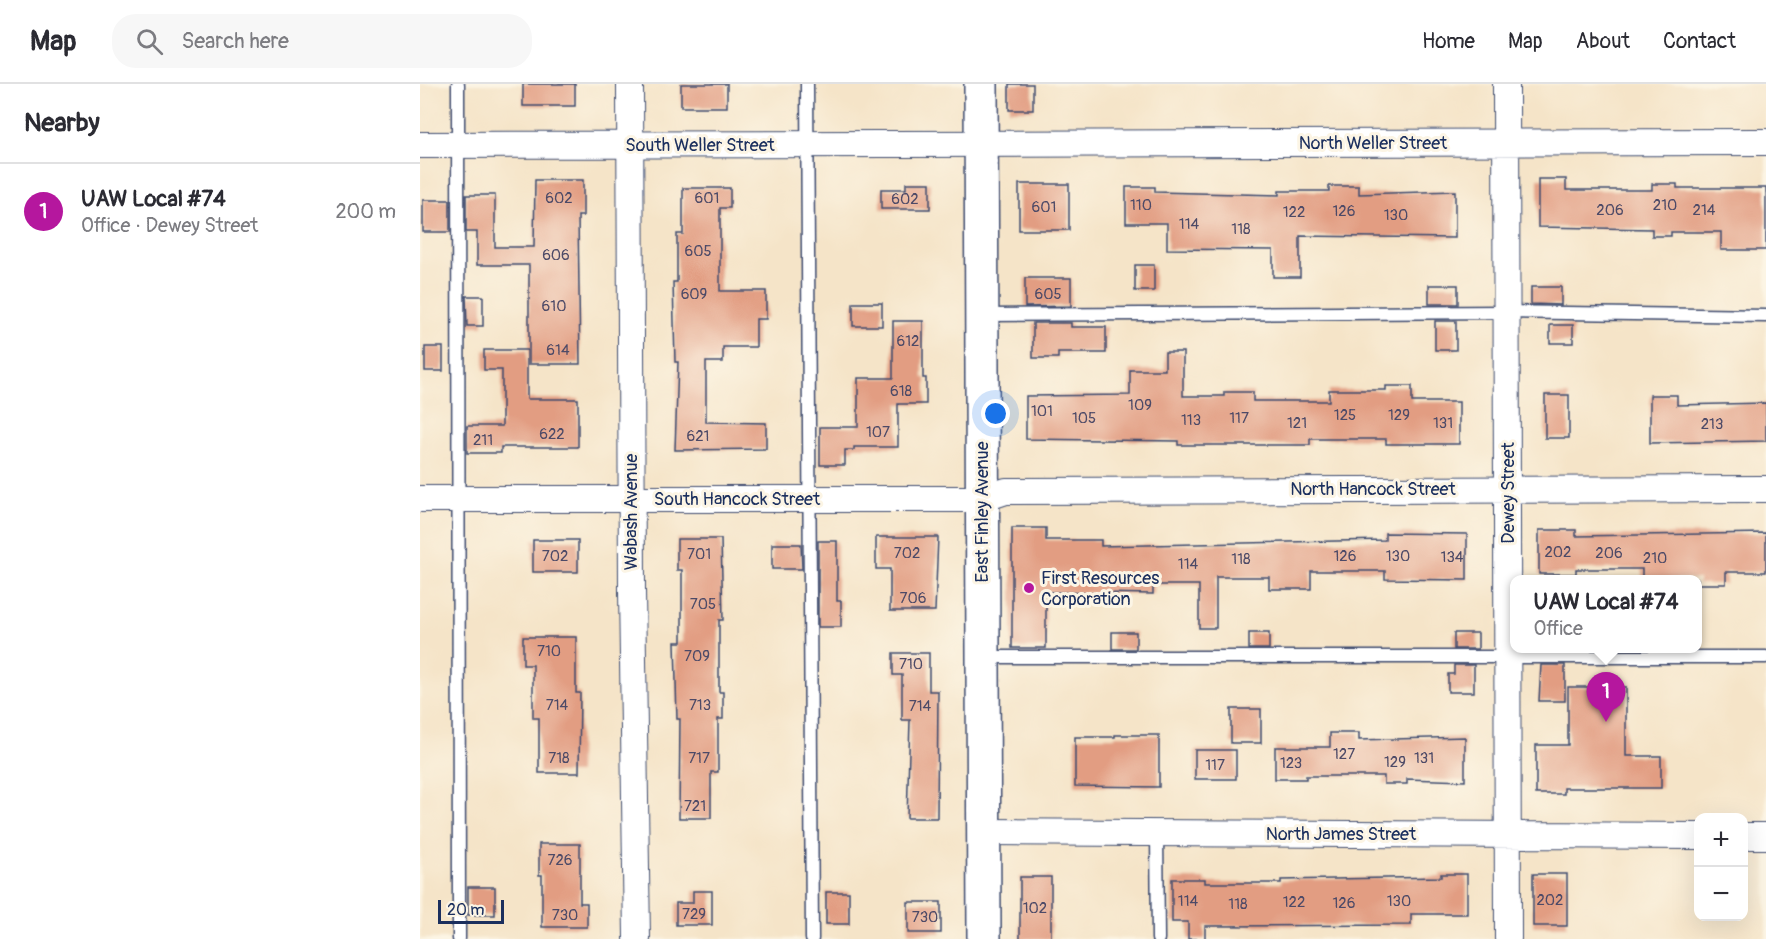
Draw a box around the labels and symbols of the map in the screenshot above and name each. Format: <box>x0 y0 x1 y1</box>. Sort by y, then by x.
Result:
street label: North Weller Street <box>1299 132 1448 155</box>
street label: South Weller Street <box>625 134 776 157</box>
house number: 602 <box>545 189 573 208</box>
house number: 601 <box>695 189 719 208</box>
house number: 602 <box>891 190 919 209</box>
house number: 110 <box>1130 196 1152 215</box>
house number: 210 <box>1653 196 1677 215</box>
house number: 601 <box>1032 198 1056 217</box>
house number: 206 <box>1596 201 1624 220</box>
house number: 214 <box>1693 201 1716 220</box>
house number: 126 <box>1333 202 1355 221</box>
house number: 122 <box>1283 203 1305 222</box>
house number: 130 <box>1384 206 1408 225</box>
house number: 114 <box>1179 215 1200 234</box>
house number: 118 <box>1231 220 1251 239</box>
house number: 605 <box>684 242 712 261</box>
house number: 606 <box>542 246 570 265</box>
house number: 609 <box>681 285 707 304</box>
house number: 605 <box>1034 285 1062 304</box>
house number: 610 <box>542 297 566 316</box>
house number: 612 <box>897 332 919 351</box>
house number: 614 <box>546 341 570 360</box>
house number: 618 <box>890 382 913 401</box>
house number: 109 <box>1128 396 1152 415</box>
your location <box>981 399 1010 428</box>
house number: 101 <box>1031 402 1053 421</box>
house number: 125 <box>1334 406 1356 425</box>
house number: 129 <box>1388 406 1410 425</box>
house number: 105 <box>1072 409 1096 428</box>
house number: 117 <box>1229 409 1249 428</box>
house number: 113 <box>1181 411 1201 430</box>
house number: 121 <box>1287 414 1307 433</box>
house number: 131 <box>1433 414 1453 433</box>
house number: 213 <box>1701 415 1723 434</box>
house number: 107 <box>866 423 890 442</box>
house number: 622 <box>539 425 565 444</box>
house number: 621 <box>687 427 709 446</box>
house number: 211 <box>473 431 493 450</box>
street label: East Finley Avenue <box>971 441 994 583</box>
street label: Dewey Street <box>1497 441 1520 544</box>
street label: Wabash Avenue <box>620 454 643 570</box>
street label: North Hancock Street <box>1290 478 1456 501</box>
street label: South Hancock Street <box>654 488 821 511</box>
house number: 202 <box>1544 543 1572 562</box>
house number: 702 <box>894 544 920 563</box>
house number: 206 <box>1595 544 1623 563</box>
house number: 701 <box>687 545 711 564</box>
house number: 702 <box>542 547 568 566</box>
house number: 126 <box>1334 547 1356 566</box>
house number: 130 <box>1386 547 1410 566</box>
house number: 134 <box>1441 548 1464 567</box>
house number: 210 <box>1643 549 1667 568</box>
house number: 118 <box>1231 550 1251 569</box>
house number: 114 <box>1178 555 1199 574</box>
place label: First Resources Corporation <box>1041 567 1159 611</box>
marker: First Resources Corporation <box>1022 581 1036 595</box>
house number: 706 <box>900 589 926 608</box>
house number: 705 <box>690 595 716 614</box>
house number: 710 <box>537 642 561 661</box>
house number: 709 <box>684 647 710 666</box>
house number: 710 <box>899 655 923 674</box>
pin: 1 <box>1586 672 1626 722</box>
house number: 714 <box>546 696 569 715</box>
house number: 713 <box>689 696 711 715</box>
house number: 714 <box>909 697 932 716</box>
house number: 127 <box>1333 745 1355 764</box>
house number: 718 <box>548 749 570 768</box>
house number: 717 <box>688 749 710 768</box>
house number: 131 <box>1414 749 1434 768</box>
house number: 129 <box>1384 753 1406 772</box>
house number: 123 <box>1280 754 1302 773</box>
house number: 117 <box>1205 756 1225 775</box>
house number: 721 <box>684 797 706 816</box>
street label: North James Street <box>1266 823 1417 846</box>
house number: 726 <box>547 851 573 870</box>
house number: 202 <box>1536 891 1564 910</box>
house number: 114 <box>1178 892 1199 911</box>
house number: 130 <box>1387 892 1411 911</box>
house number: 122 <box>1283 893 1305 912</box>
house number: 126 <box>1333 894 1355 913</box>
house number: 118 <box>1228 895 1248 914</box>
scale bar <box>438 897 504 924</box>
house number: 102 <box>1023 899 1047 918</box>
house number: 729 <box>682 905 706 924</box>
house number: 730 <box>552 906 578 925</box>
house number: 730 <box>912 908 938 927</box>

